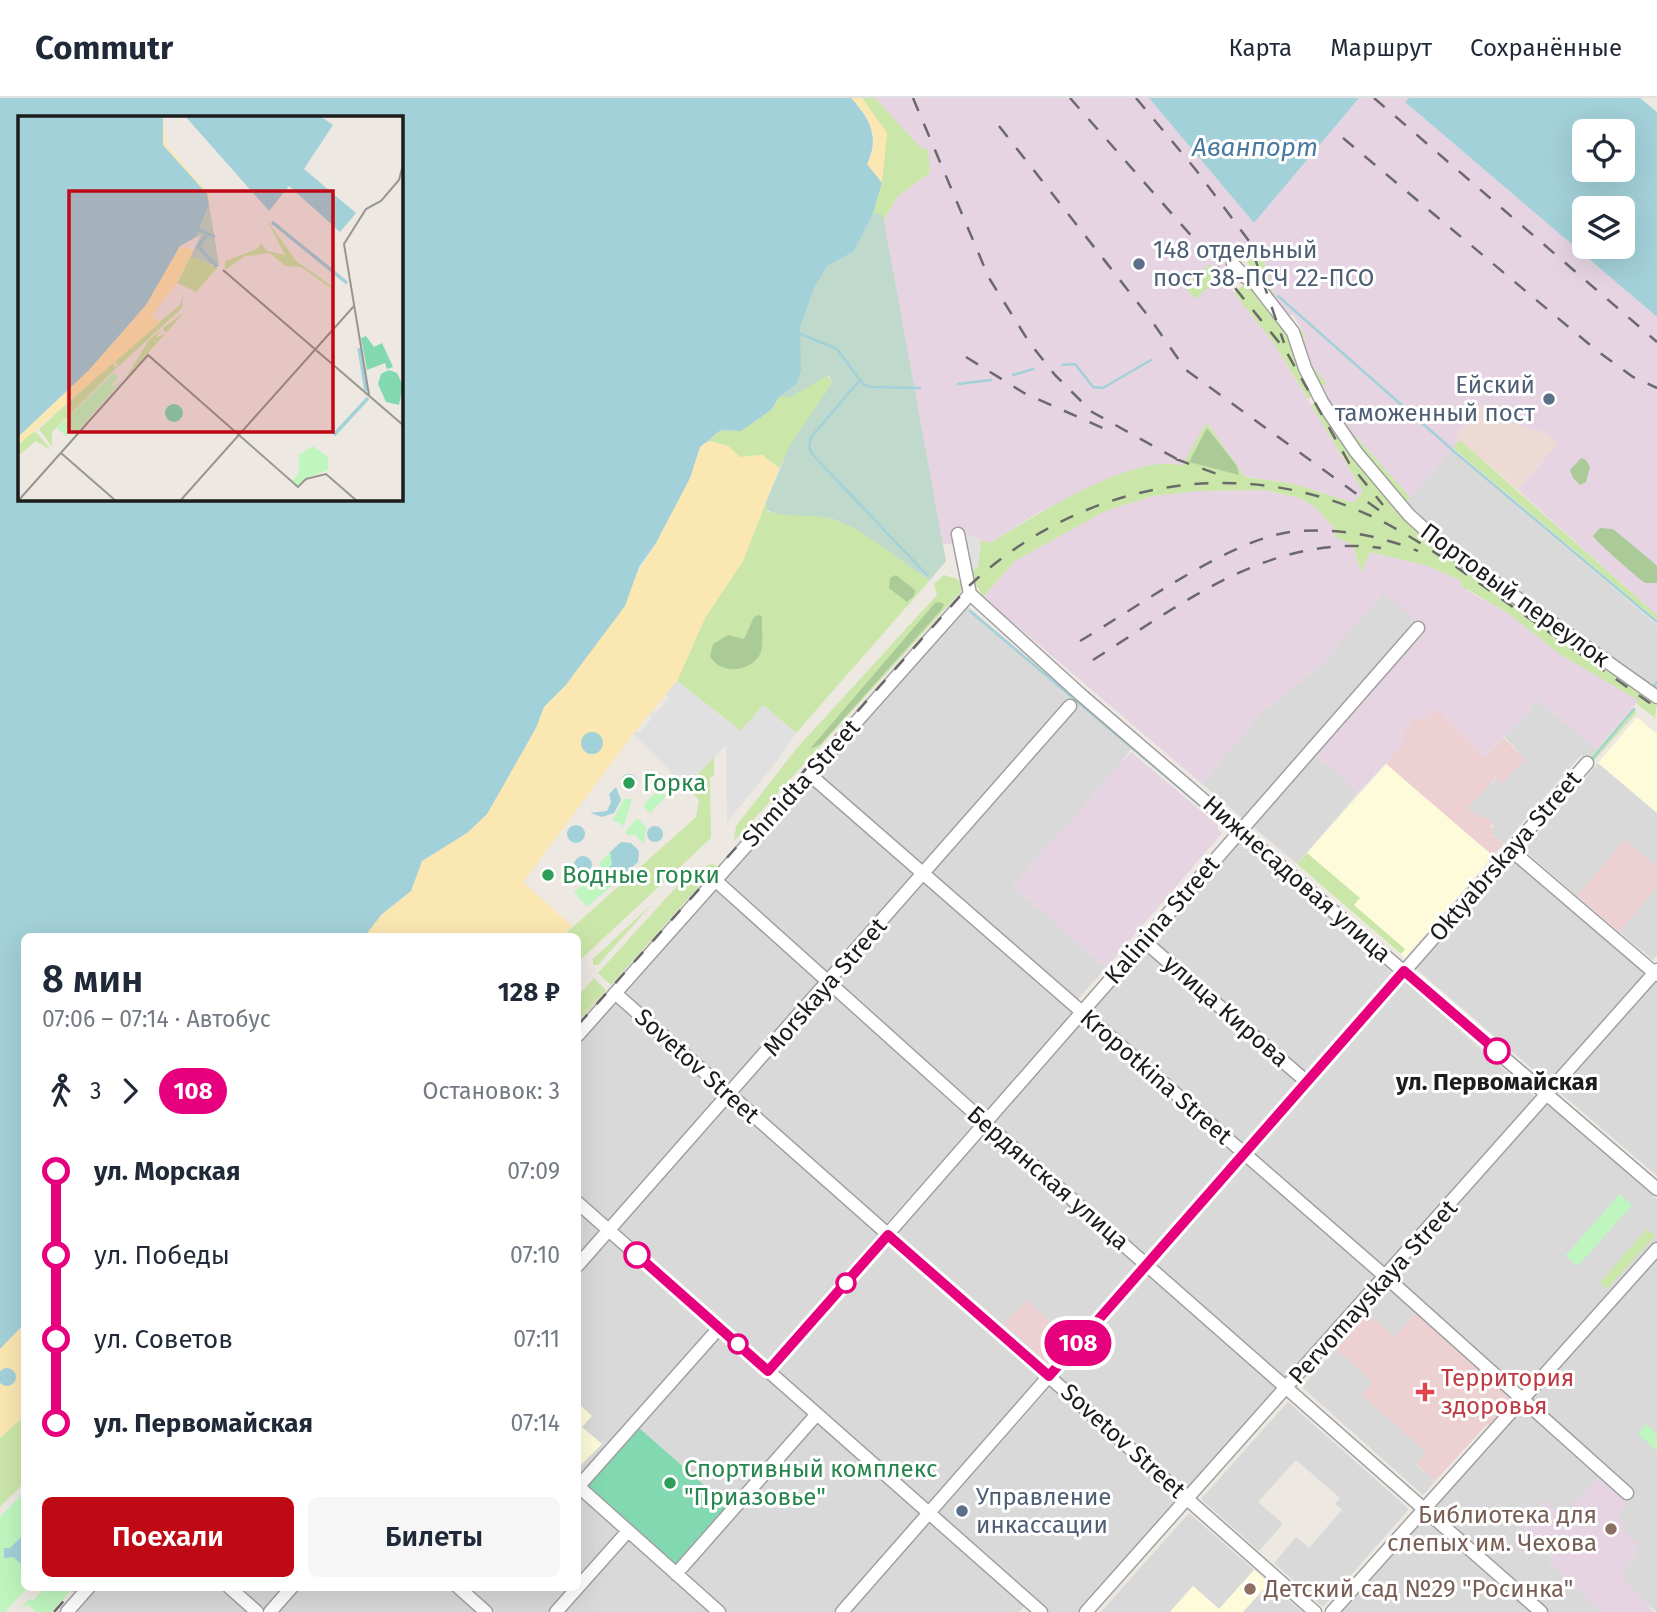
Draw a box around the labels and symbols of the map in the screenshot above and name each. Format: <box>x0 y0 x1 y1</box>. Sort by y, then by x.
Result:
inset map <box>18 116 402 500</box>
water label: Аванпорт <box>1191 132 1318 163</box>
place label: 148 отдельный пост 38-ПСЧ 22-ПСО <box>1153 236 1374 292</box>
marker: 148 отдельный пост 38-ПСЧ 22-ПСО <box>1131 256 1147 272</box>
place label: Ейский таможенный пост <box>1335 371 1535 427</box>
marker: Ейский таможенный пост <box>1541 391 1557 407</box>
street label: Портовый переулок <box>1415 517 1615 673</box>
street label: Shmidta Street <box>736 713 866 853</box>
street label: Oktyabrskaya Street <box>1423 765 1587 947</box>
place label: Горка <box>643 769 706 797</box>
marker: Горка <box>621 775 637 791</box>
street label: Нижнесадовая улица <box>1197 790 1397 968</box>
street label: Kalinina Street <box>1099 850 1225 990</box>
place label: Водные горки <box>562 861 720 889</box>
marker: Водные горки <box>540 867 556 883</box>
street label: Morskaya Street <box>758 912 893 1062</box>
street label: улица Кирова <box>1158 949 1294 1073</box>
street label: Sovetov Street <box>629 1003 765 1129</box>
street label: Kropotkina Street <box>1075 1004 1238 1151</box>
marker: ул. Первомайская <box>1484 1038 1510 1064</box>
place label: ул. Первомайская <box>1395 1068 1598 1096</box>
street label: Бердянская улица <box>961 1100 1135 1256</box>
street label: Pervomayskaya Street <box>1283 1194 1463 1390</box>
unlabelled marker <box>624 1242 650 1268</box>
unlabelled marker <box>836 1273 856 1293</box>
line badge: 108 <box>1038 1320 1118 1366</box>
unlabelled marker <box>728 1334 748 1354</box>
place label: Территория здоровья <box>1441 1364 1574 1420</box>
street label: Sovetov Street <box>1055 1378 1191 1504</box>
marker: Территория здоровья <box>1415 1382 1435 1402</box>
place label: Спортивный комплекс "Приазовье" <box>684 1455 937 1511</box>
marker: Спортивный комплекс "Приазовье" <box>662 1475 678 1491</box>
place label: Управление инкассации <box>976 1483 1111 1539</box>
place label: Библиотека для слепых им. Чехова <box>1387 1501 1597 1557</box>
marker: Управление инкассации <box>954 1503 970 1519</box>
marker: Библиотека для слепых им. Чехова <box>1603 1521 1619 1537</box>
place label: Детский сад №29 "Росинка" <box>1263 1575 1573 1603</box>
marker: Детский сад №29 "Росинка" <box>1242 1581 1258 1597</box>

